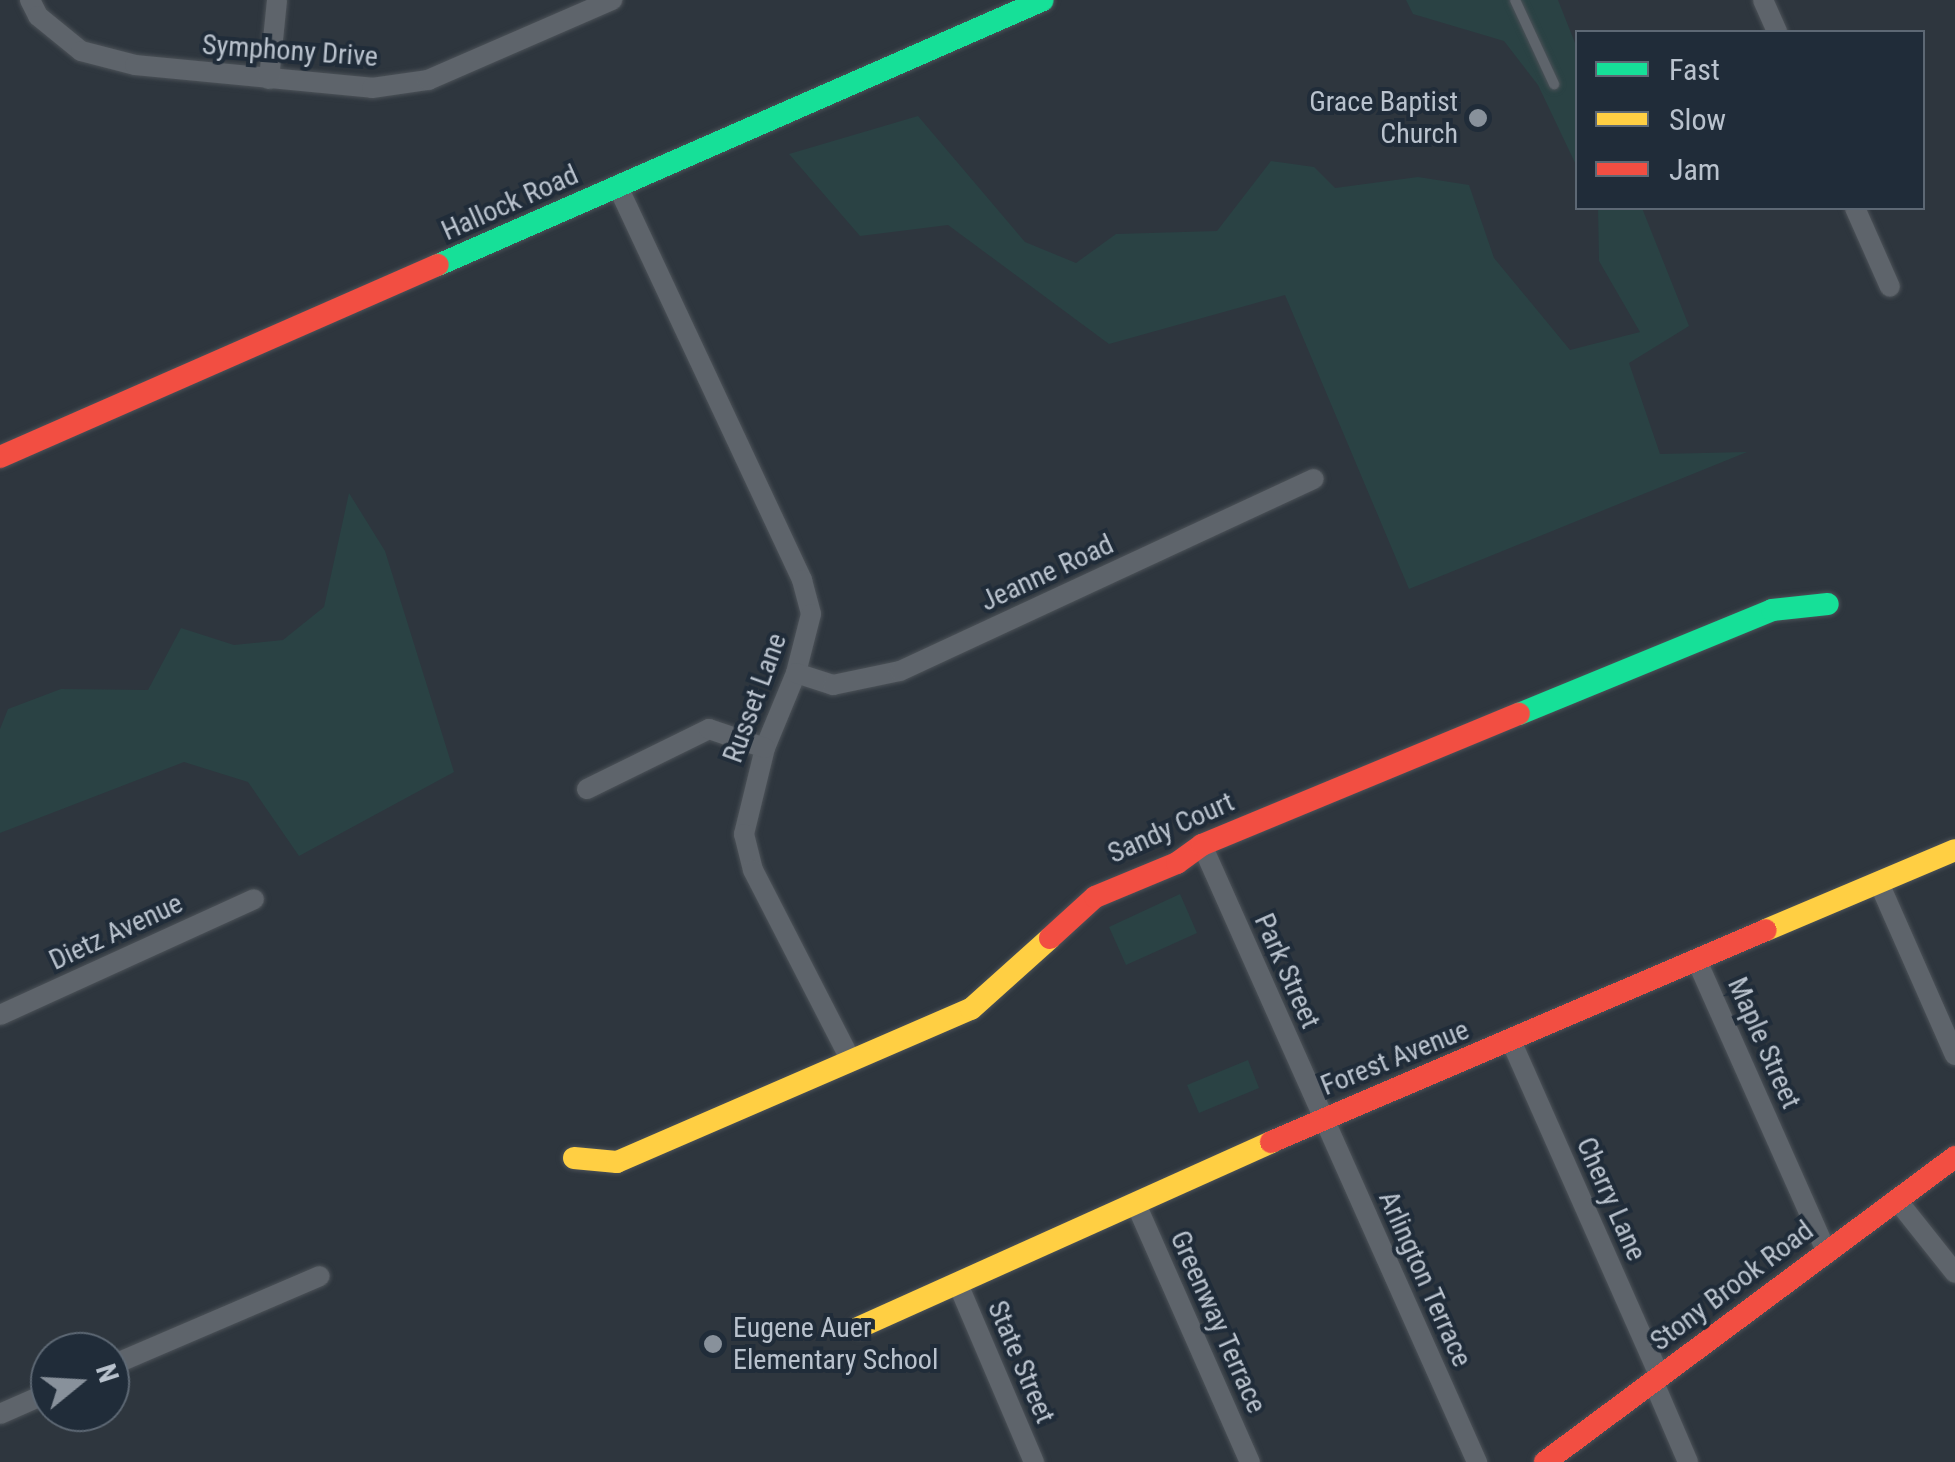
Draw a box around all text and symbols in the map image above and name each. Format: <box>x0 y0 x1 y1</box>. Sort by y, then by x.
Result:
street label: Symphony Drive <box>201 28 379 74</box>
legend <box>1575 30 1925 210</box>
text: Fast <box>1669 52 1720 87</box>
place label: Grace Baptist Church <box>1309 85 1458 151</box>
text: Slow <box>1669 102 1726 137</box>
marker: Grace Baptist Church <box>1467 107 1489 129</box>
text: Jam <box>1669 152 1720 187</box>
street label: Hallock Road <box>437 158 583 248</box>
street label: Jeanne Road <box>975 528 1119 618</box>
street label: Russet Lane <box>716 629 794 767</box>
street label: Sandy Court <box>1103 785 1239 871</box>
street label: Dietz Avenue <box>44 887 188 977</box>
street label: Park Street <box>1247 908 1327 1034</box>
street label: Maple Street <box>1720 972 1808 1114</box>
street label: Forest Avenue <box>1316 1013 1474 1103</box>
street label: Cherry Lane <box>1569 1132 1653 1266</box>
street label: Arlington Terrace <box>1371 1186 1479 1372</box>
street label: Stony Brook Road <box>1644 1214 1820 1358</box>
street label: Greenway Terrace <box>1163 1225 1273 1419</box>
street label: State Street <box>980 1296 1062 1428</box>
place label: Eugene Auer Elementary School <box>733 1311 938 1377</box>
north arrow <box>30 1332 130 1432</box>
marker: Eugene Auer Elementary School <box>702 1333 724 1355</box>
text: N <box>89 1360 125 1386</box>

